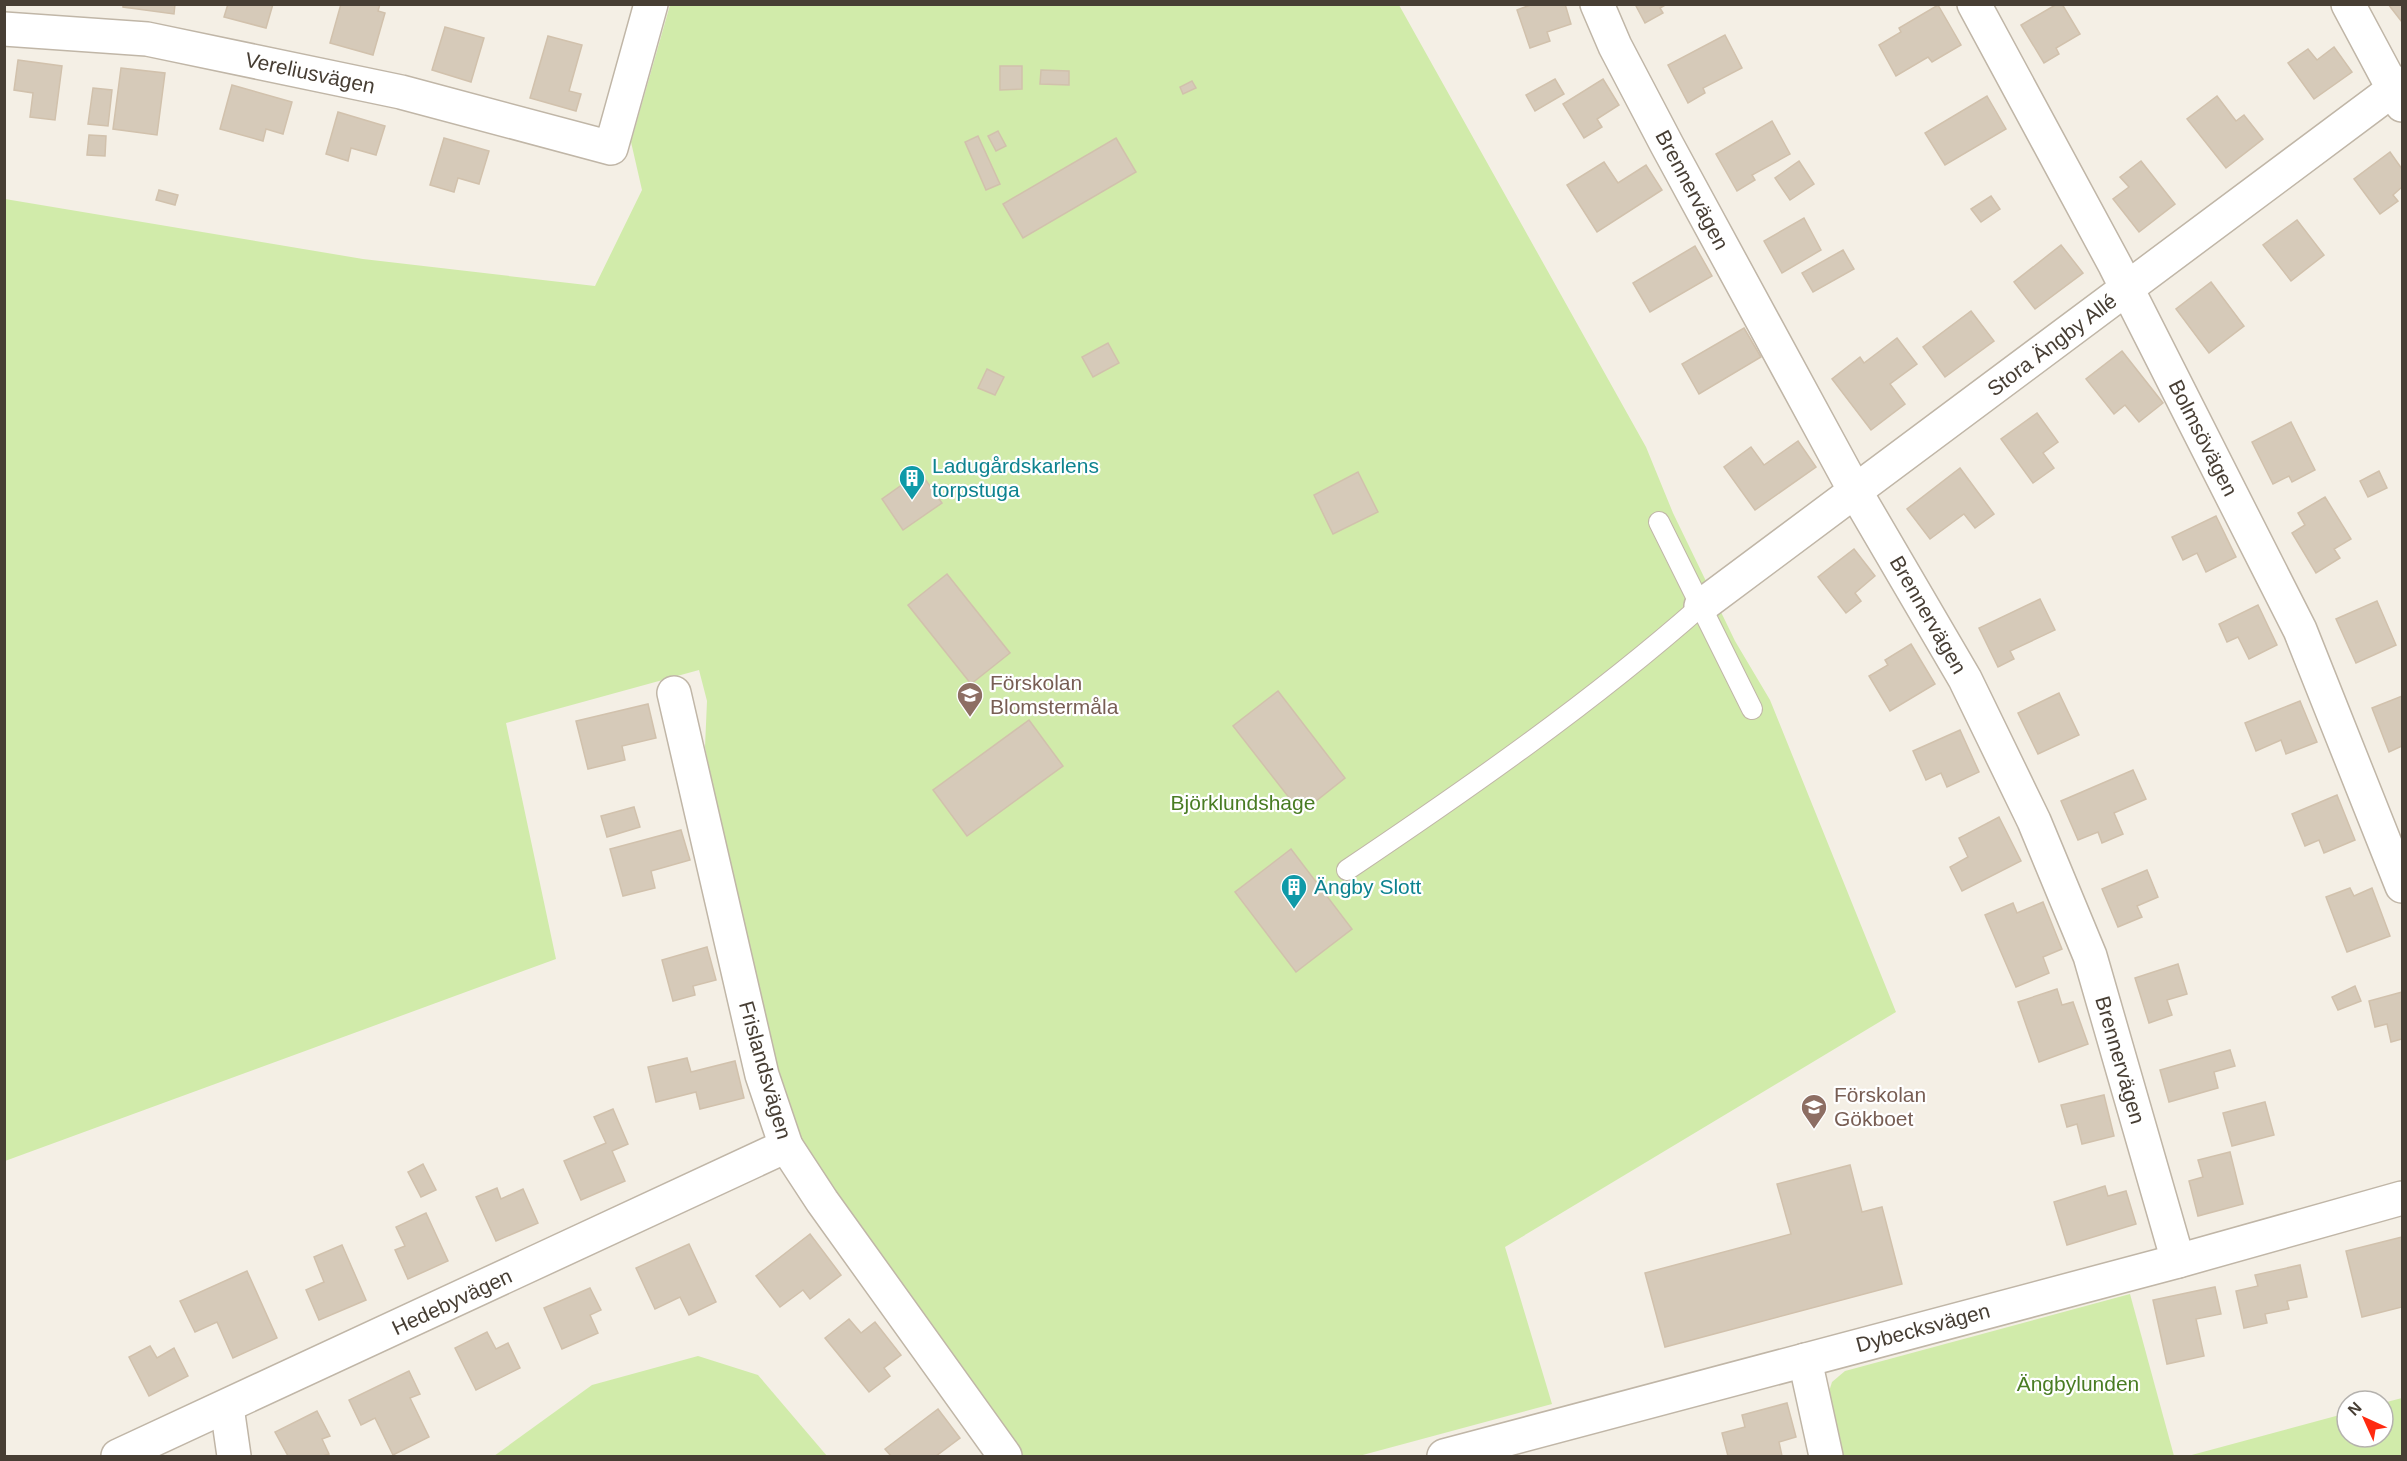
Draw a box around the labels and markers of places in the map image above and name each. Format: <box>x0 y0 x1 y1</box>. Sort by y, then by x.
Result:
place label: Ladugårdskarlens torpstuga <box>932 454 1099 501</box>
building icon: Ladugårdskarlens torpstuga <box>897 463 927 501</box>
place label: Förskolan Blomstermåla <box>990 671 1119 718</box>
school or university icon: Förskolan Blomstermåla <box>955 680 985 718</box>
building icon: Ängby Slott <box>1279 872 1309 910</box>
place label: Ängby Slott <box>1314 875 1422 898</box>
place label: Förskolan Gökboet <box>1834 1083 1926 1130</box>
school or university icon: Förskolan Gökboet <box>1799 1092 1829 1130</box>

